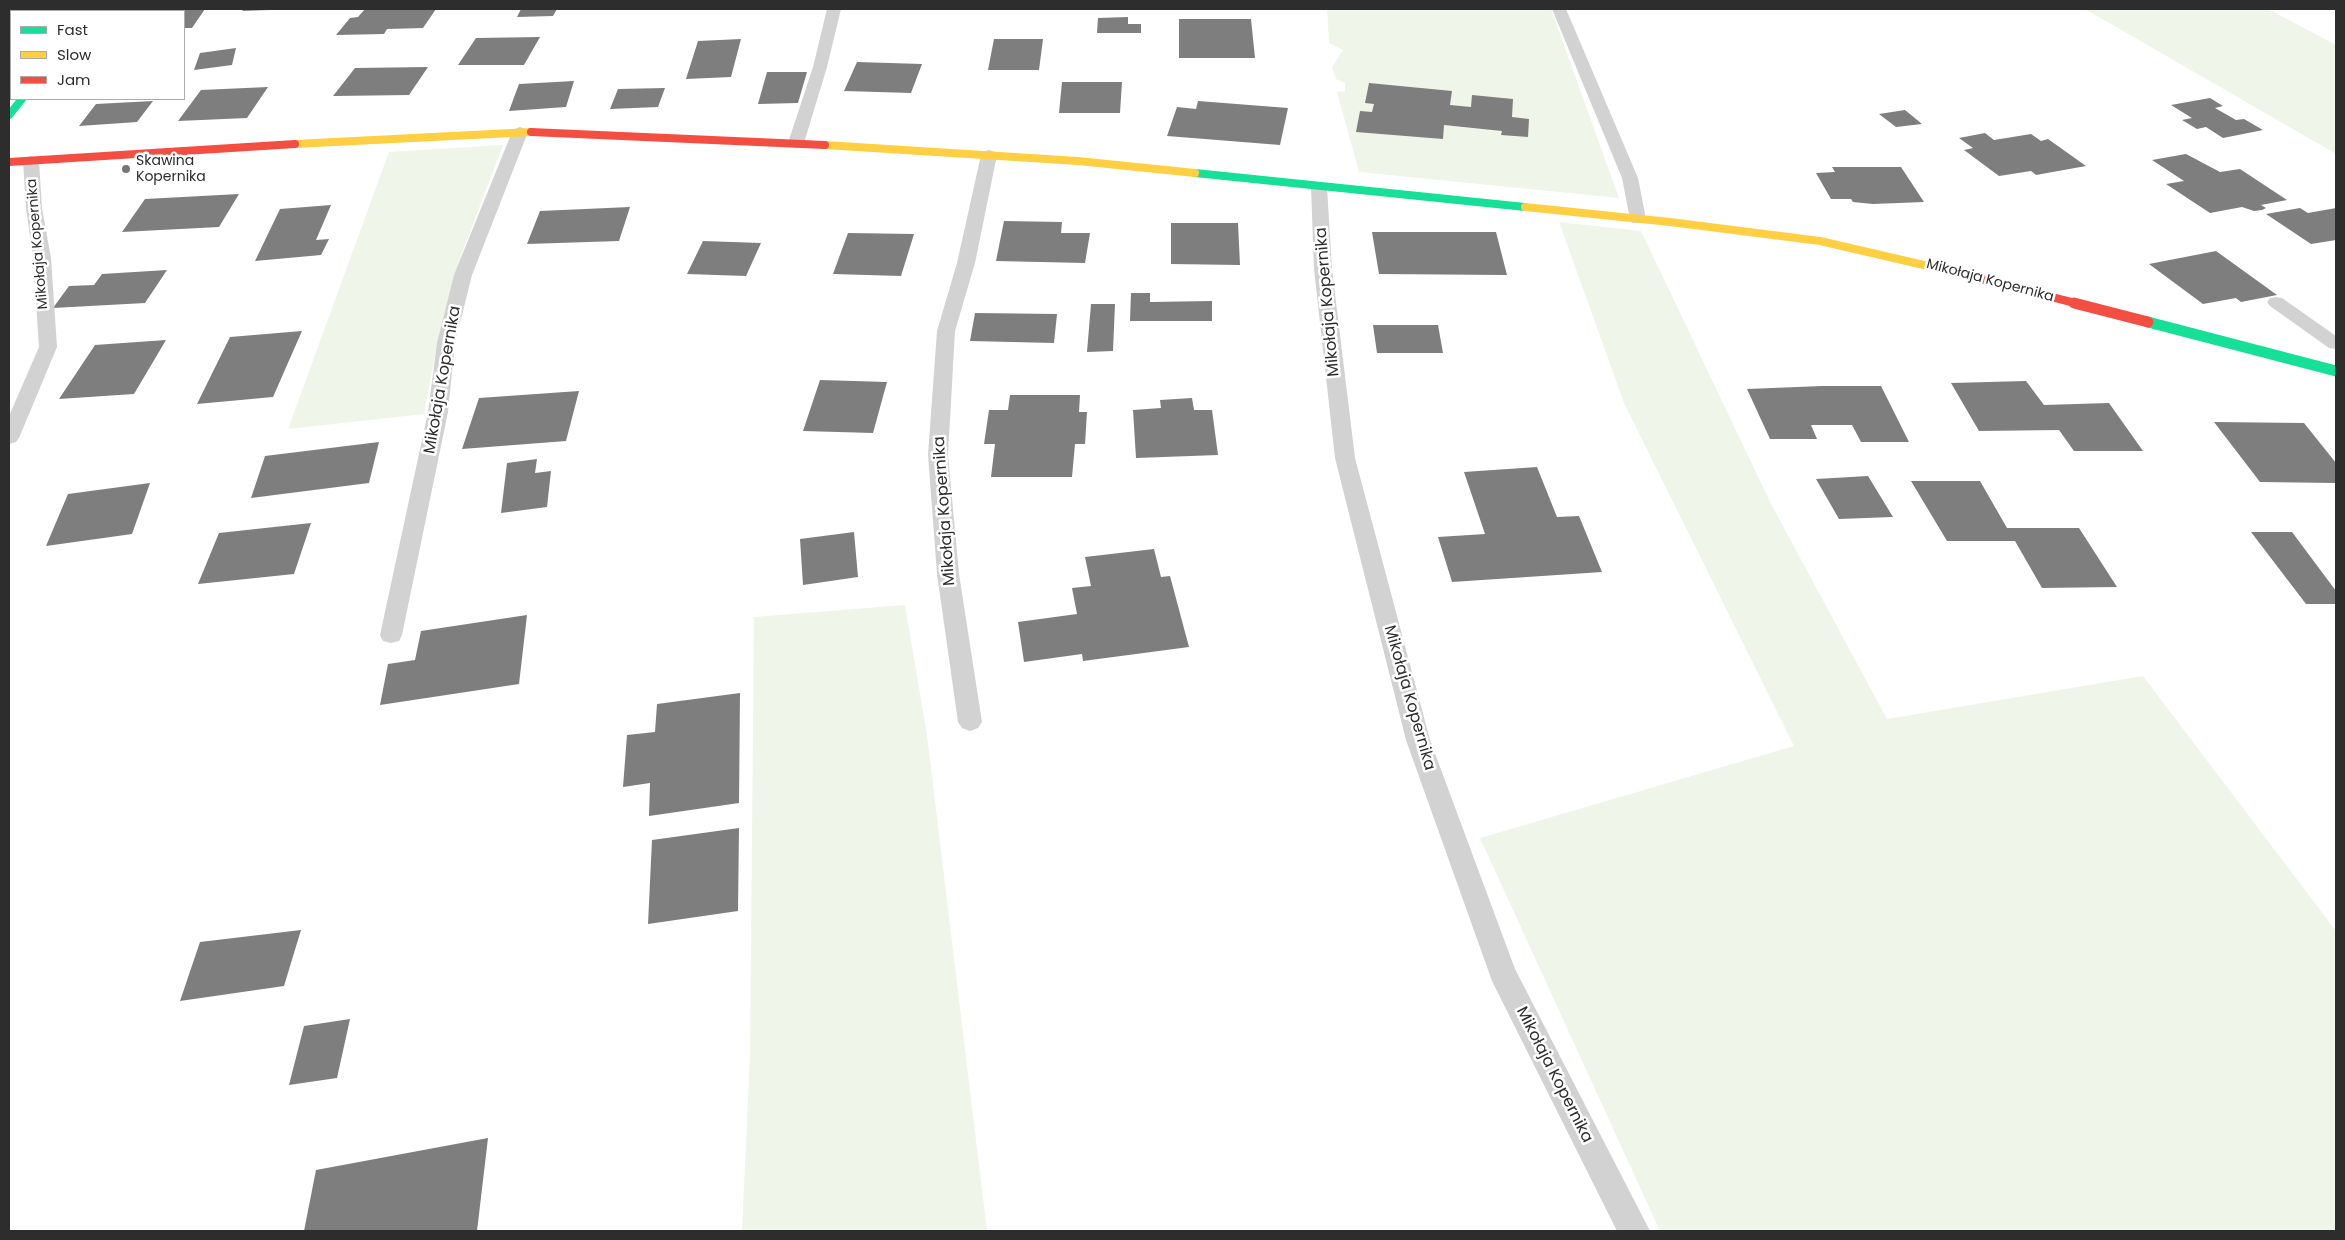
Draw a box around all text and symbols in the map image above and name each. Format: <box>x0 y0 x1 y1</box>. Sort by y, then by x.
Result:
legend <box>10 10 185 100</box>
text: Fast <box>57 19 88 40</box>
text: Slow <box>57 44 91 65</box>
text: Jam <box>57 69 91 90</box>
place label: Skawina Kopernika <box>136 153 206 186</box>
marker: Skawina Kopernika <box>120 163 132 175</box>
street label: Mikołaja Kopernika <box>24 178 52 310</box>
street label: Mikołaja Kopernika <box>1312 227 1344 377</box>
street label: Mikołaja Kopernika <box>1925 256 2055 306</box>
street label: Mikołaja Kopernika <box>421 305 465 455</box>
street label: Mikołaja Kopernika <box>930 436 960 586</box>
street label: Mikołaja Kopernika <box>1379 623 1439 773</box>
street label: Mikołaja Kopernika <box>1511 1004 1597 1146</box>

